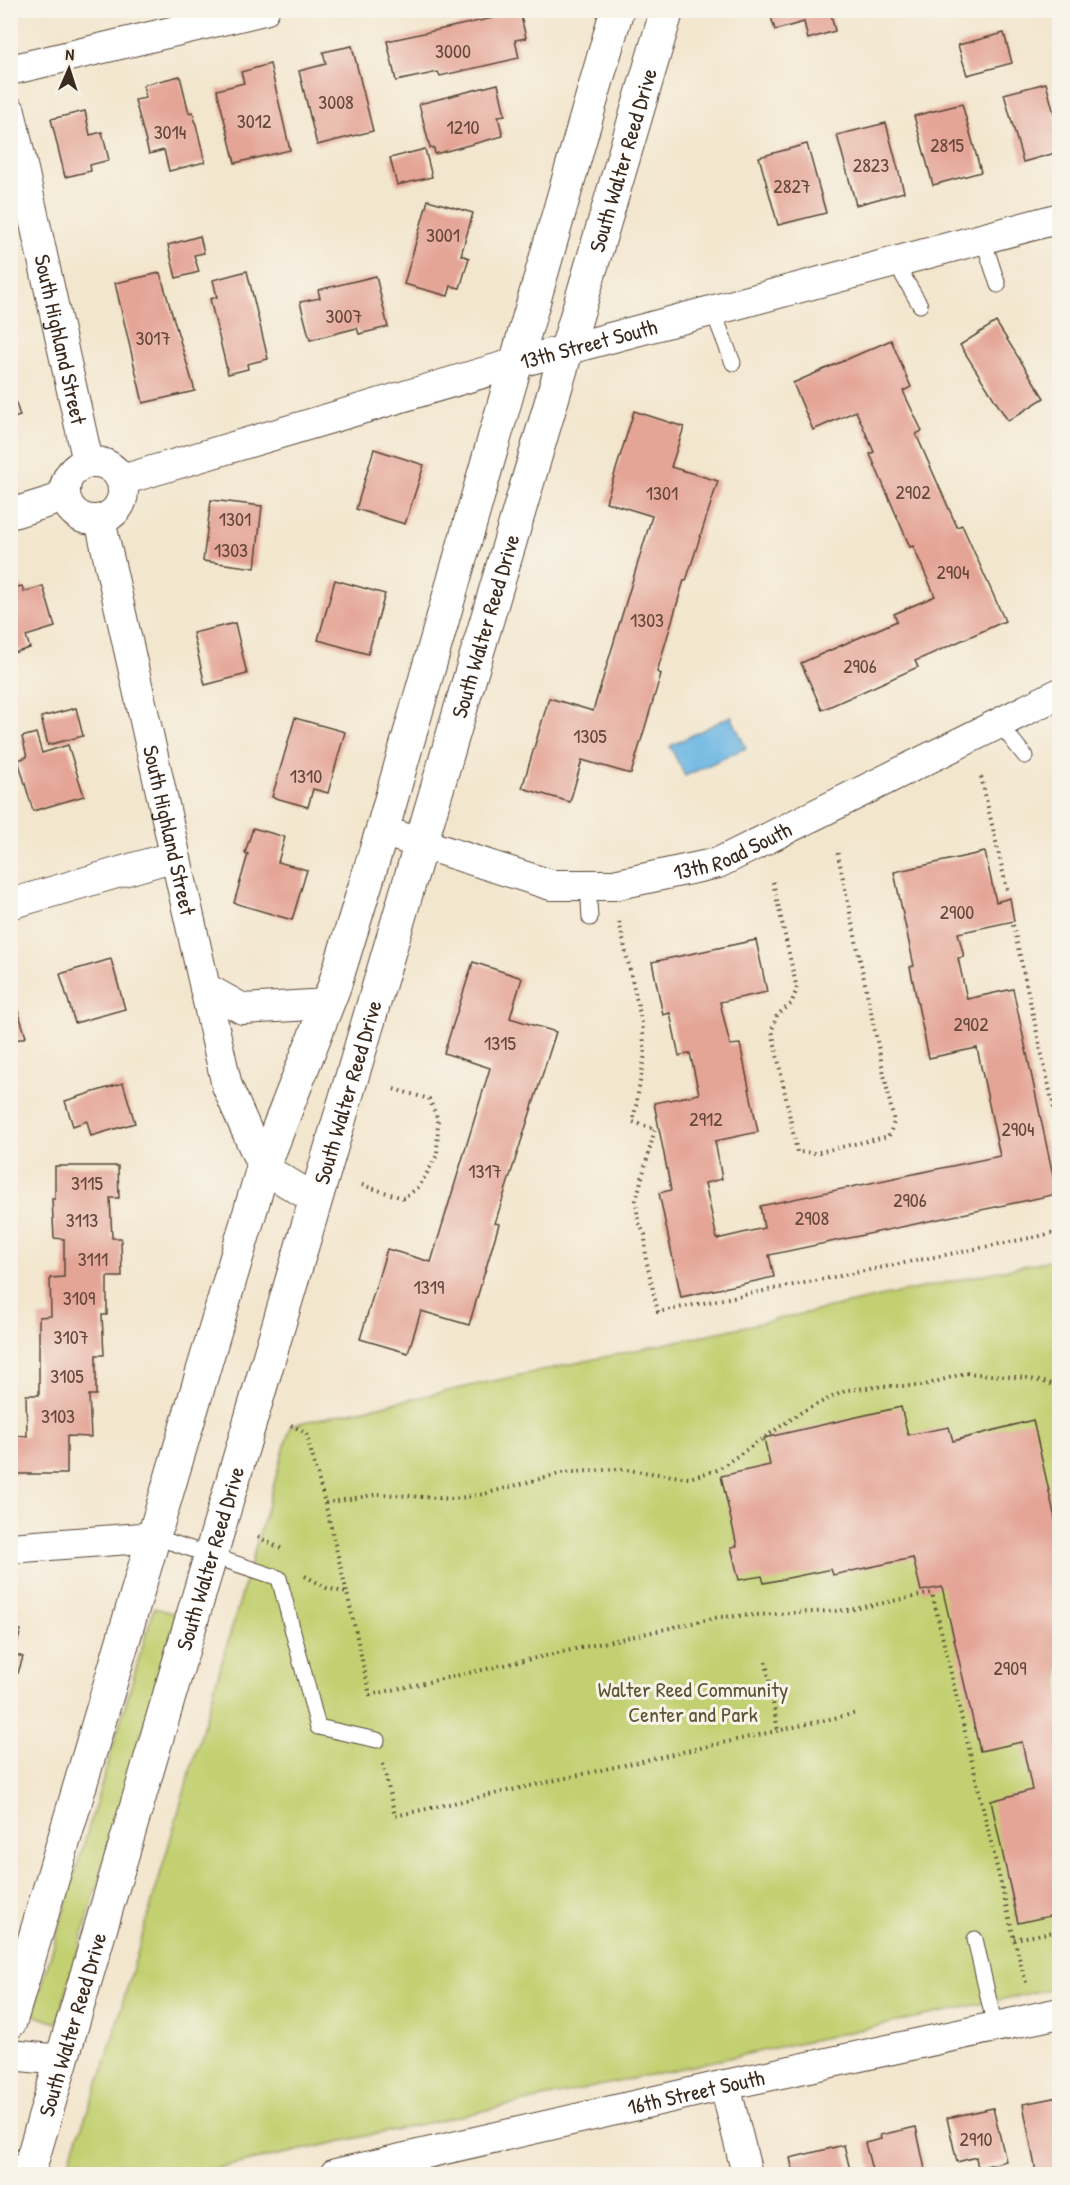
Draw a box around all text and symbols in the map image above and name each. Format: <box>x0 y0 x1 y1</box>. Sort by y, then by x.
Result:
house number: 3000 <box>435 37 471 64</box>
north arrow <box>39 39 99 99</box>
text: N <box>65 43 75 65</box>
street label: South Walter Reed Drive <box>581 64 664 255</box>
house number: 3008 <box>318 88 354 115</box>
house number: 3012 <box>237 107 272 134</box>
house number: 1210 <box>447 113 479 140</box>
house number: 3014 <box>154 118 186 145</box>
house number: 2815 <box>930 131 964 158</box>
house number: 2823 <box>853 151 889 178</box>
house number: 2827 <box>773 172 811 199</box>
house number: 3001 <box>426 221 460 248</box>
street label: South Highland Street <box>27 252 94 428</box>
house number: 3007 <box>326 302 362 329</box>
street label: 13th Street South <box>517 311 660 376</box>
house number: 3017 <box>135 324 171 351</box>
house number: 2902 <box>895 478 931 505</box>
house number: 1301 <box>646 479 678 506</box>
house number: 1301 <box>219 505 251 532</box>
street label: South Walter Reed Drive <box>444 530 526 722</box>
house number: 1303 <box>214 536 248 563</box>
house number: 2904 <box>936 558 970 585</box>
house number: 1303 <box>630 606 664 633</box>
house number: 2906 <box>843 652 877 679</box>
house number: 1305 <box>573 722 607 749</box>
street label: South Highland Street <box>136 742 203 919</box>
house number: 1310 <box>290 762 322 789</box>
street label: 13th Road South <box>670 814 796 887</box>
house number: 2900 <box>940 898 974 925</box>
street label: South Walter Reed Drive <box>306 996 389 1188</box>
house number: 2902 <box>953 1010 989 1037</box>
house number: 1315 <box>484 1029 517 1056</box>
house number: 2912 <box>689 1105 723 1132</box>
house number: 2904 <box>1001 1115 1035 1142</box>
house number: 1317 <box>468 1157 502 1184</box>
house number: 3115 <box>71 1169 104 1196</box>
house number: 2906 <box>893 1186 927 1213</box>
house number: 2908 <box>795 1204 829 1231</box>
house number: 3113 <box>66 1206 98 1233</box>
house number: 3111 <box>78 1245 108 1272</box>
house number: 1319 <box>414 1273 444 1300</box>
house number: 3109 <box>63 1284 95 1311</box>
house number: 3107 <box>53 1323 89 1350</box>
house number: 3105 <box>50 1362 84 1389</box>
house number: 3103 <box>41 1402 75 1429</box>
street label: South Walter Reed Drive <box>168 1463 251 1654</box>
house number: 2909 <box>994 1654 1027 1681</box>
park label: Walter Reed Community Center and Park <box>598 1674 788 1729</box>
street label: South Walter Reed Drive <box>31 1929 114 2120</box>
street label: 16th Street South <box>624 2062 767 2122</box>
house number: 2910 <box>960 2125 992 2152</box>

